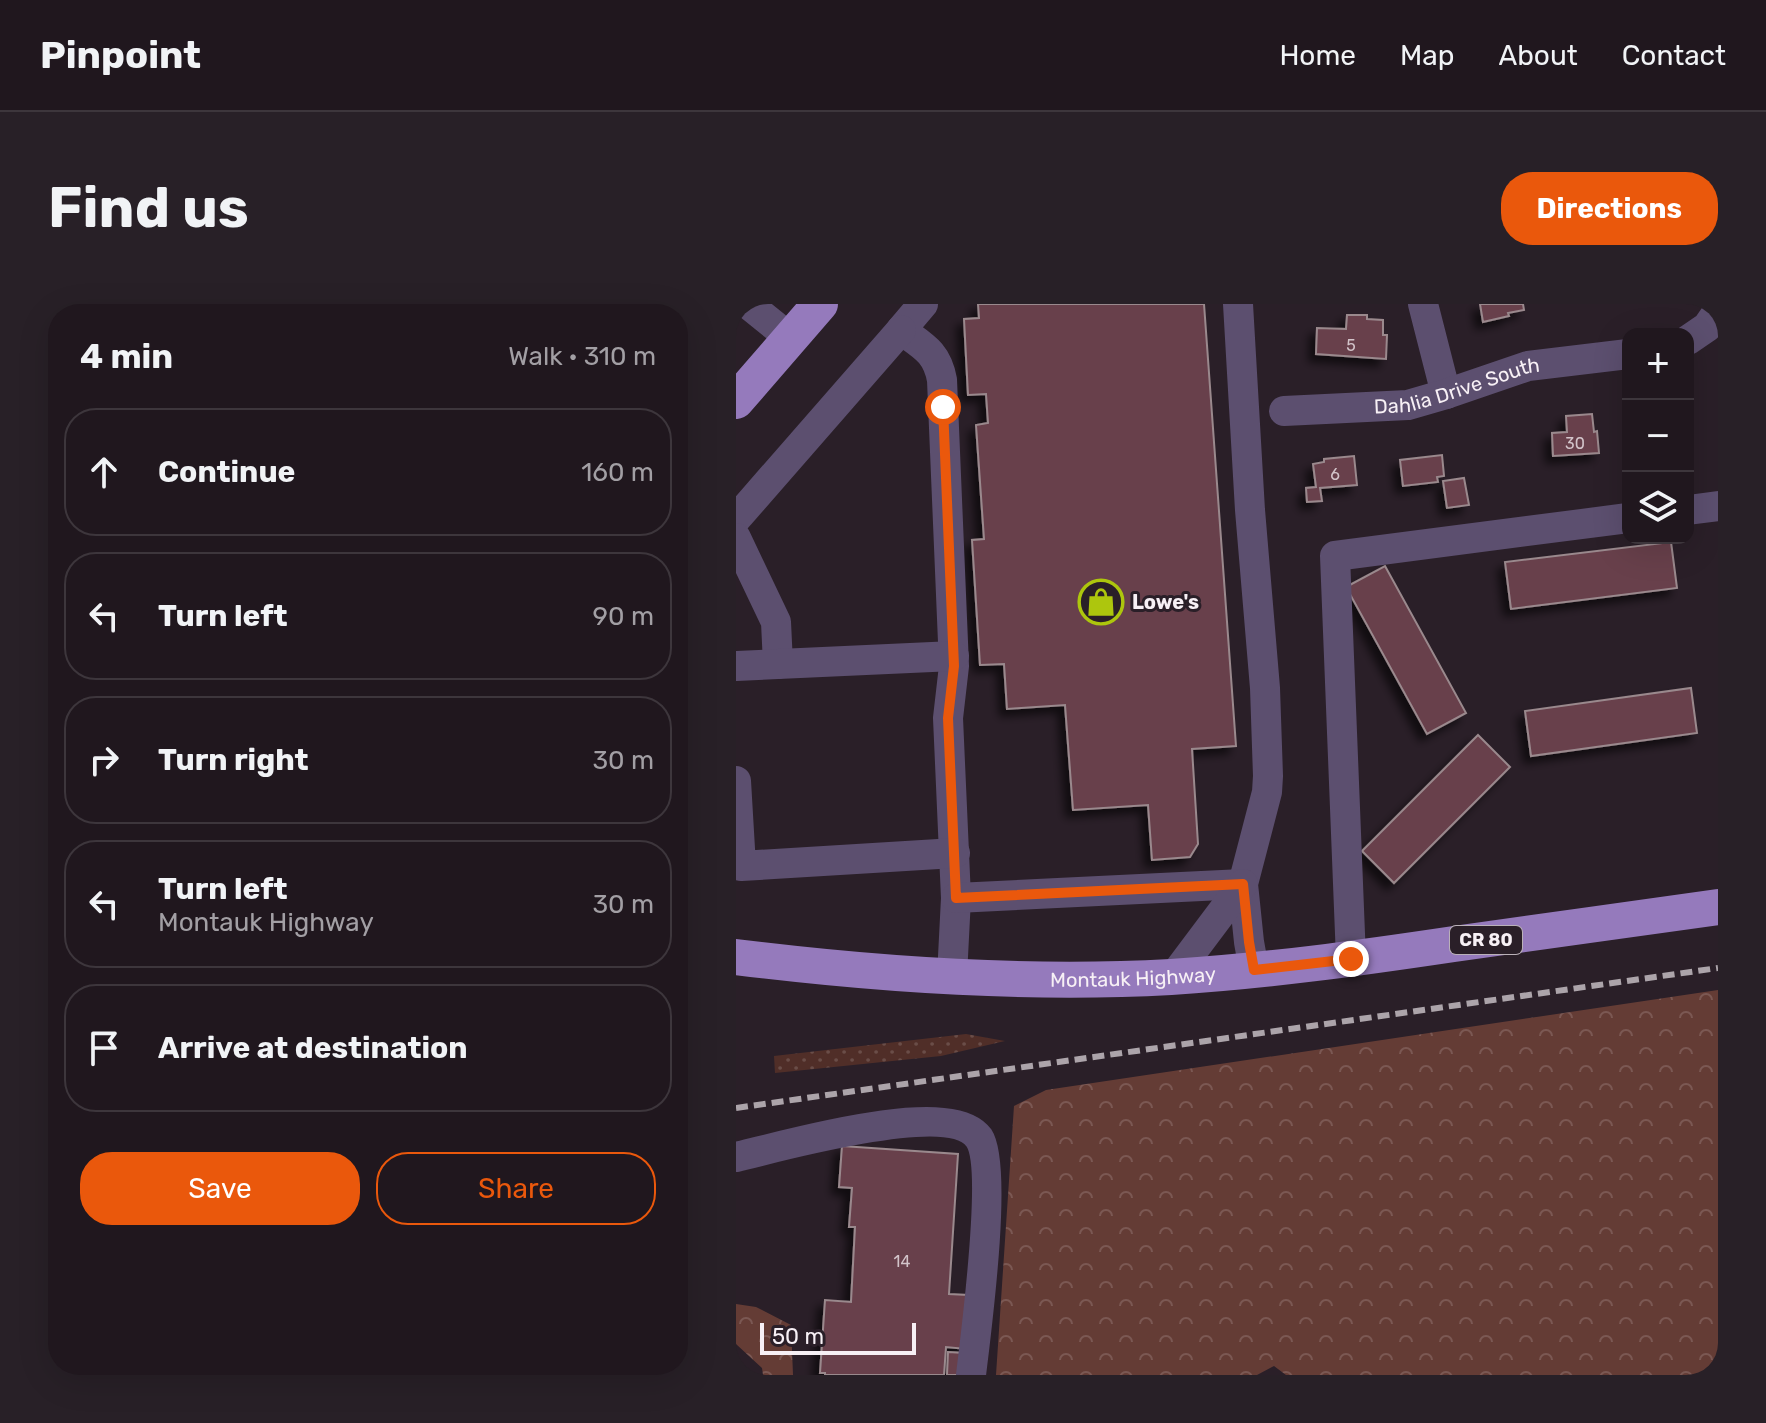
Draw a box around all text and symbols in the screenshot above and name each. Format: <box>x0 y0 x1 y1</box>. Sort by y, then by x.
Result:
text: Pinpoint <box>40 32 201 78</box>
text: Home <box>1279 39 1356 72</box>
text: Map <box>1400 39 1454 72</box>
text: About <box>1498 39 1578 72</box>
text: Contact <box>1622 39 1726 72</box>
button: Directions <box>1501 172 1718 245</box>
text: Find us <box>48 175 249 241</box>
map controls <box>1622 328 1694 544</box>
button: + <box>1622 328 1694 400</box>
text: 4 min <box>80 336 173 377</box>
house number: 5 <box>1346 336 1356 355</box>
text: Walk · 310 m <box>508 341 656 372</box>
street label: Dahlia Drive South <box>1373 353 1541 419</box>
route start <box>925 389 961 425</box>
button: − <box>1622 400 1694 472</box>
house number: 30 <box>1565 434 1585 453</box>
icon: ahead <box>82 450 126 494</box>
text: Continue <box>158 454 295 490</box>
text: 160 m <box>581 457 654 488</box>
house number: 6 <box>1330 465 1340 484</box>
button: layers <box>1622 472 1694 544</box>
shop icon: Lowe's <box>1077 578 1125 626</box>
place label: Lowe's <box>1132 590 1199 614</box>
icon: left <box>82 594 126 638</box>
text: Turn left <box>158 598 288 634</box>
text: 90 m <box>593 601 654 632</box>
icon: right <box>82 738 126 782</box>
text: Turn right <box>158 742 309 778</box>
text: 30 m <box>592 745 654 776</box>
text: Turn left <box>158 871 288 907</box>
icon: left <box>82 882 126 926</box>
text: 30 m <box>592 889 654 920</box>
text: Montauk Highway <box>158 907 374 938</box>
road number: CR 80 <box>1450 926 1522 954</box>
route end <box>1333 941 1369 977</box>
street label: Montauk Highway <box>1050 962 1217 992</box>
icon: arrive <box>82 1026 126 1070</box>
text: Arrive at destination <box>158 1030 468 1066</box>
button: Save <box>80 1152 360 1225</box>
button: Share <box>376 1152 656 1225</box>
house number: 14 <box>894 1252 910 1271</box>
scale bar <box>760 1319 916 1355</box>
text: 50 m <box>772 1323 824 1350</box>

